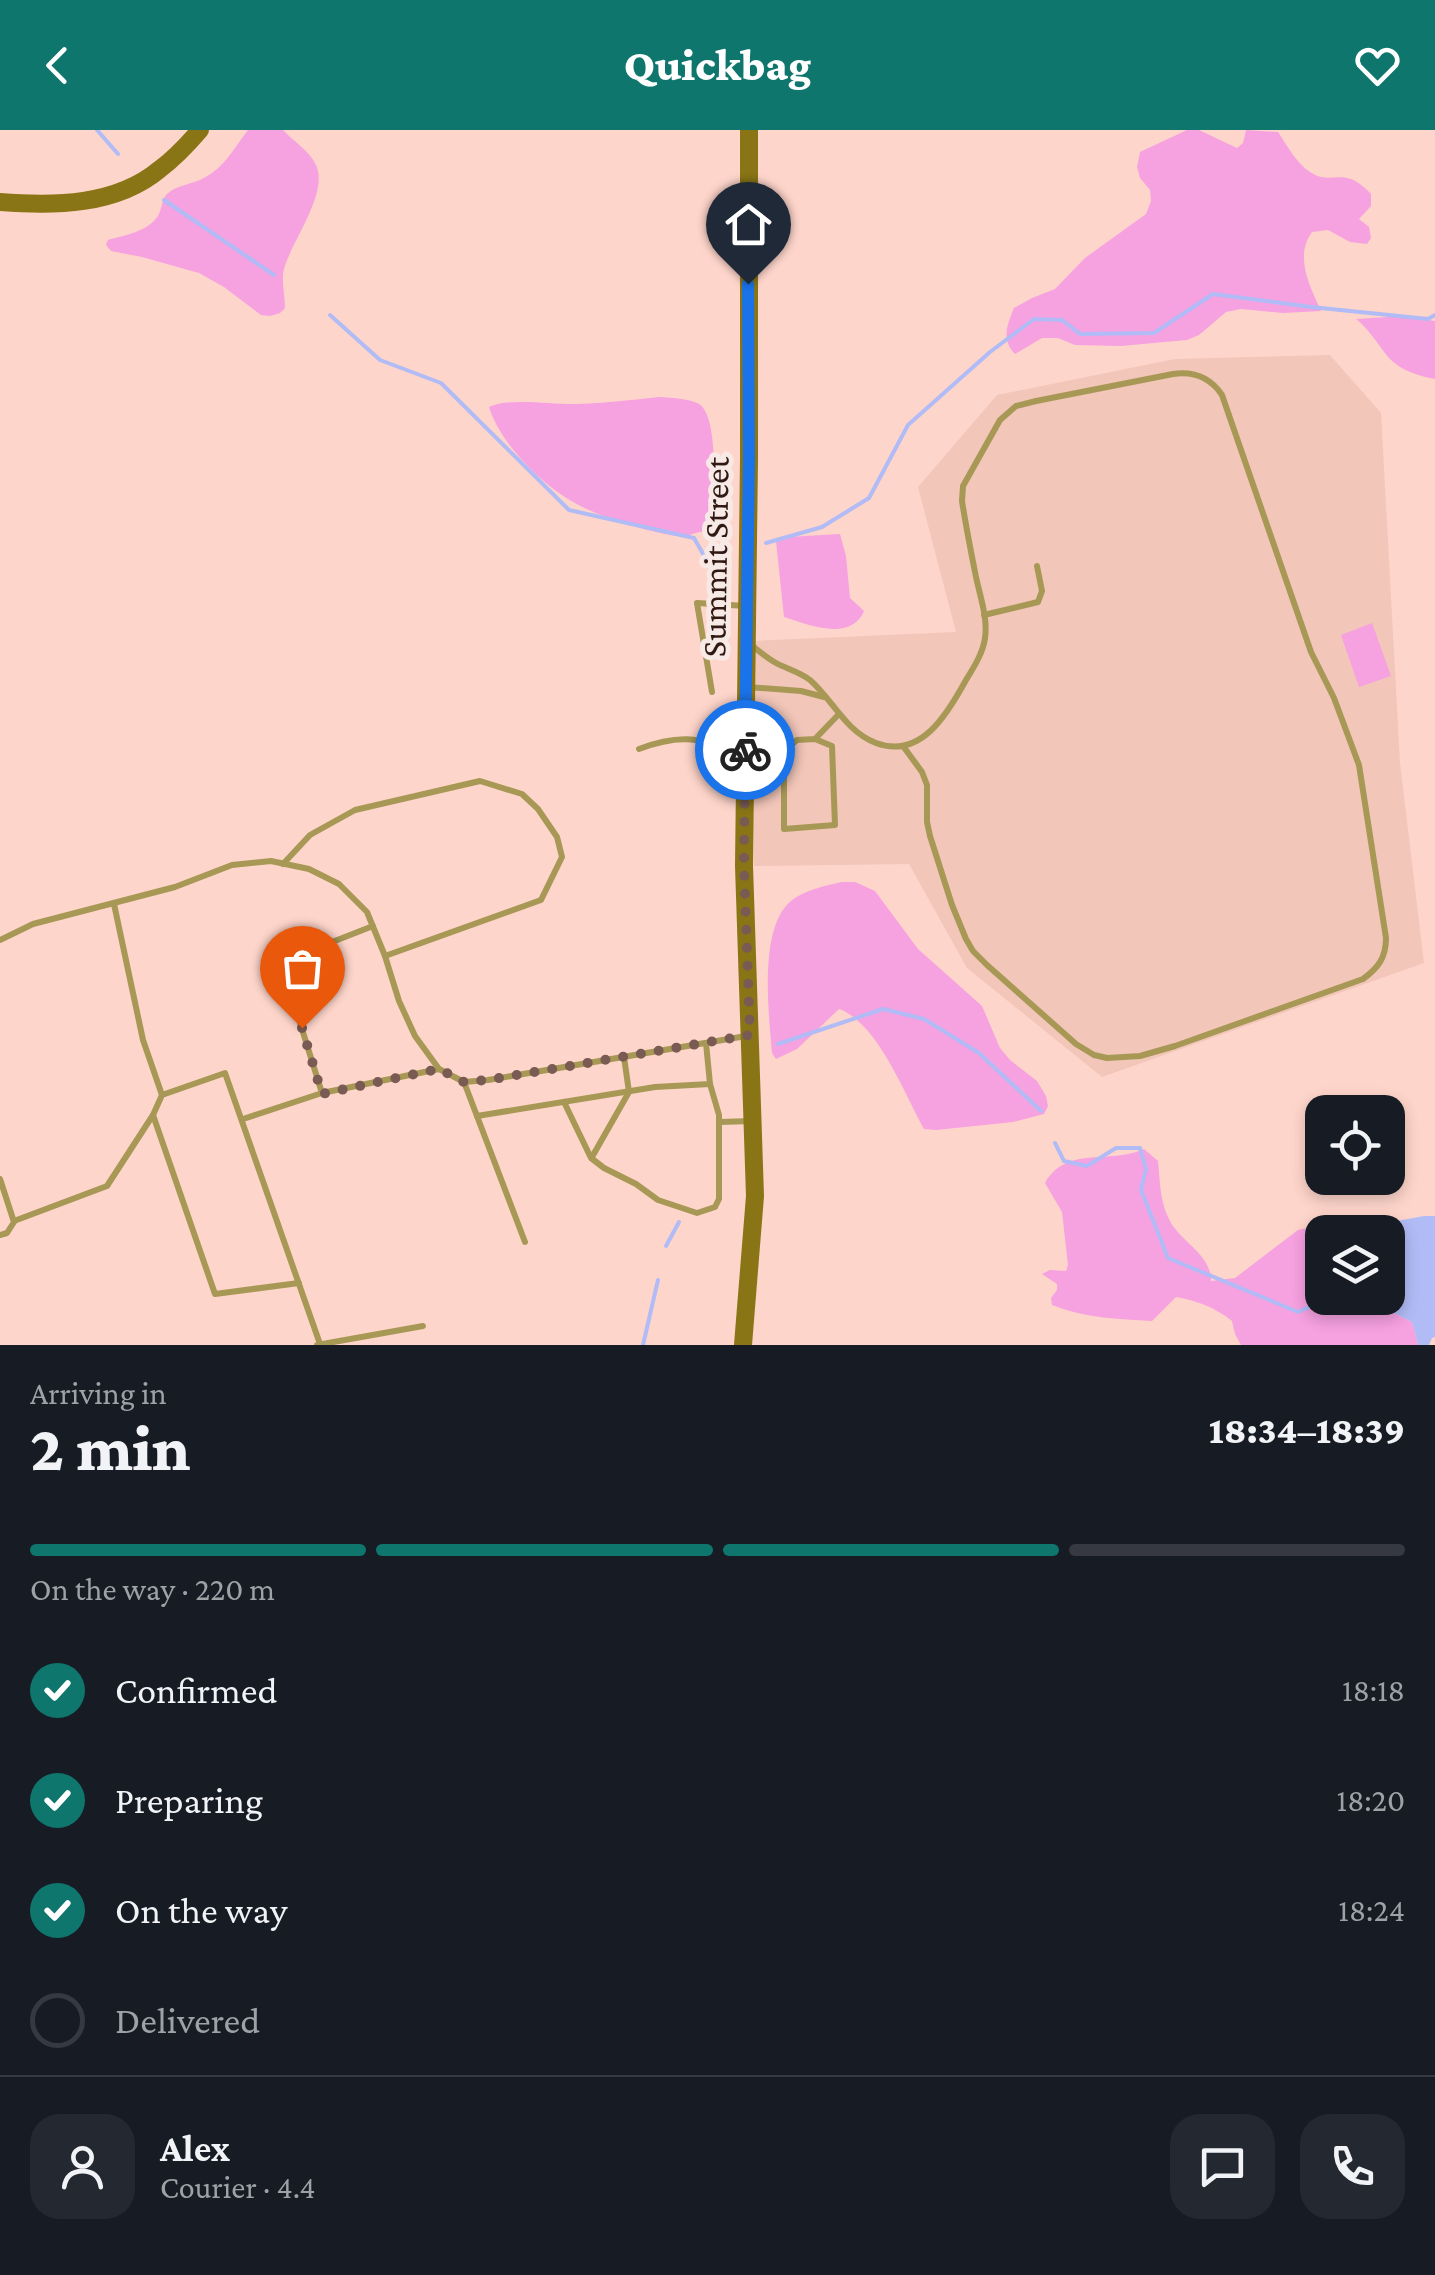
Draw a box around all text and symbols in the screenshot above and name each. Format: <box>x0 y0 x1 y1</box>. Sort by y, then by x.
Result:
icon: back <box>30 38 85 93</box>
icon: heart <box>1350 38 1405 93</box>
text: Quickbag <box>624 40 811 90</box>
pin <box>706 182 791 285</box>
icon: home <box>721 197 776 252</box>
street label: Summit Street <box>694 456 737 658</box>
courier <box>695 700 795 800</box>
icon: bike <box>718 723 773 778</box>
pin <box>260 926 345 1029</box>
icon: bag <box>275 941 330 996</box>
map controls <box>1305 1095 1405 1315</box>
button: locate <box>1305 1095 1405 1195</box>
button: layers <box>1305 1215 1405 1315</box>
text: Arriving in <box>30 1375 167 1411</box>
text: 18:34–18:39 <box>1209 1409 1405 1451</box>
text: 2 min <box>30 1412 191 1484</box>
text: On the way · 220 m <box>30 1571 275 1607</box>
icon: check <box>30 1663 85 1718</box>
text: Confirmed <box>115 1669 278 1711</box>
text: 18:18 <box>1342 1672 1405 1708</box>
icon: check <box>30 1773 85 1828</box>
text: Preparing <box>115 1779 263 1821</box>
text: 18:20 <box>1337 1782 1405 1818</box>
icon: check <box>30 1883 85 1938</box>
text: On the way <box>115 1889 287 1931</box>
text: 18:24 <box>1338 1892 1405 1928</box>
text: Delivered <box>115 1999 260 2041</box>
button: person <box>30 2114 135 2219</box>
button: chat <box>1170 2114 1275 2219</box>
button: phone <box>1300 2114 1405 2219</box>
text: Alex <box>160 2127 230 2169</box>
text: Courier · 4.4 <box>160 2169 316 2205</box>

